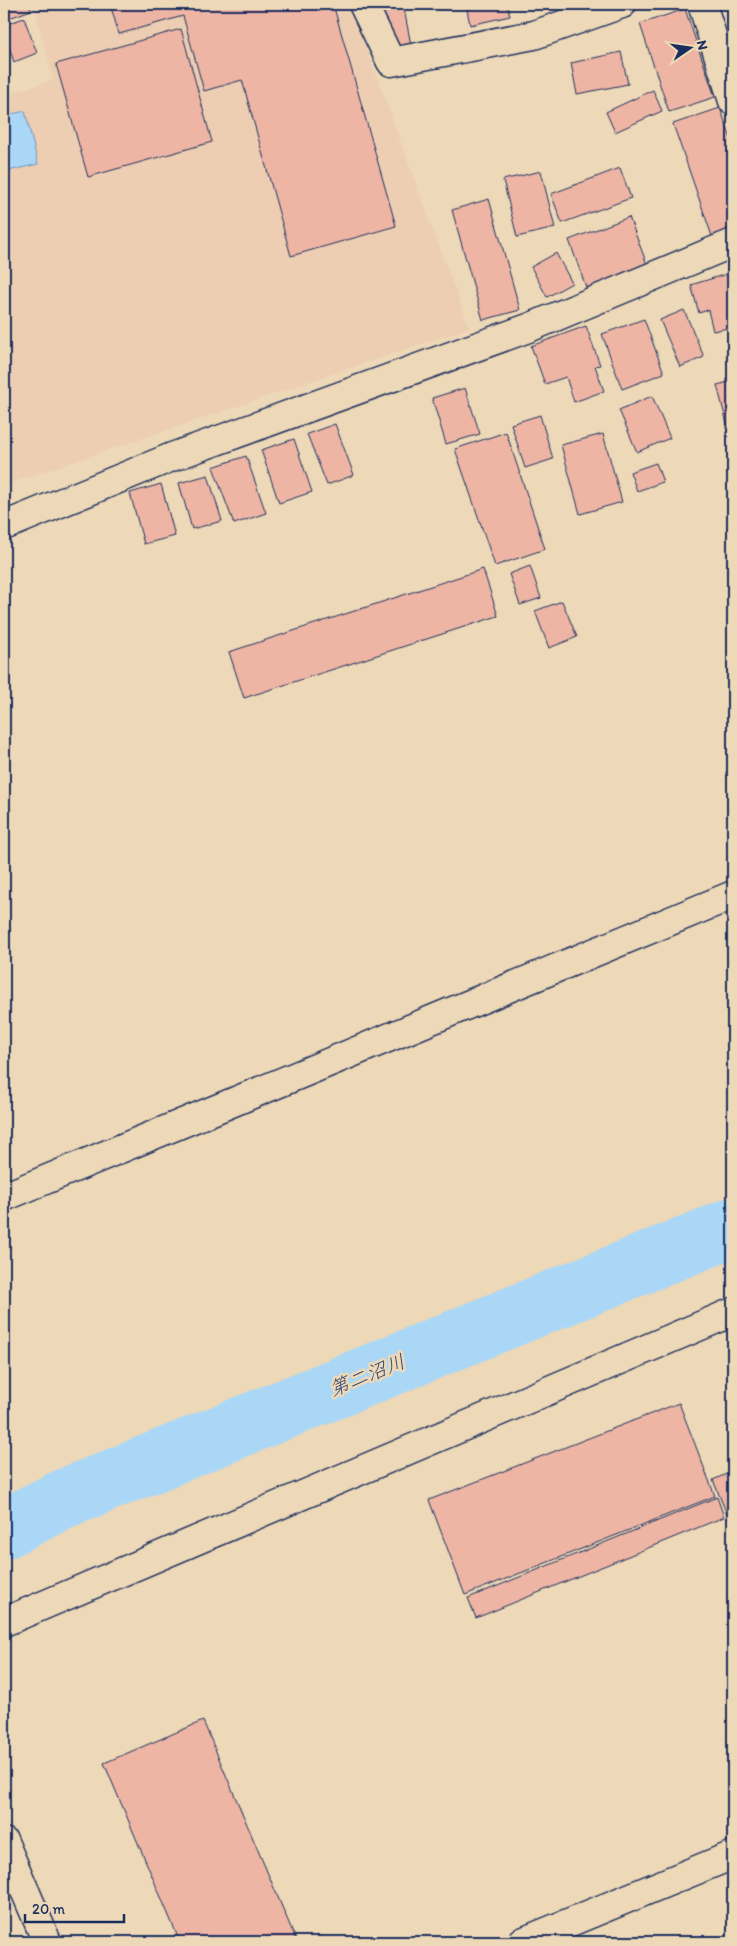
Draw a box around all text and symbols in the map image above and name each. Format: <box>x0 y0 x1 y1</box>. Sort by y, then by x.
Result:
north arrow <box>664 22 714 72</box>
text: N <box>693 39 712 52</box>
water label: 第二沼川 <box>325 1349 409 1401</box>
scale bar <box>25 1891 124 1923</box>
text: 20 m <box>32 1900 66 1918</box>

